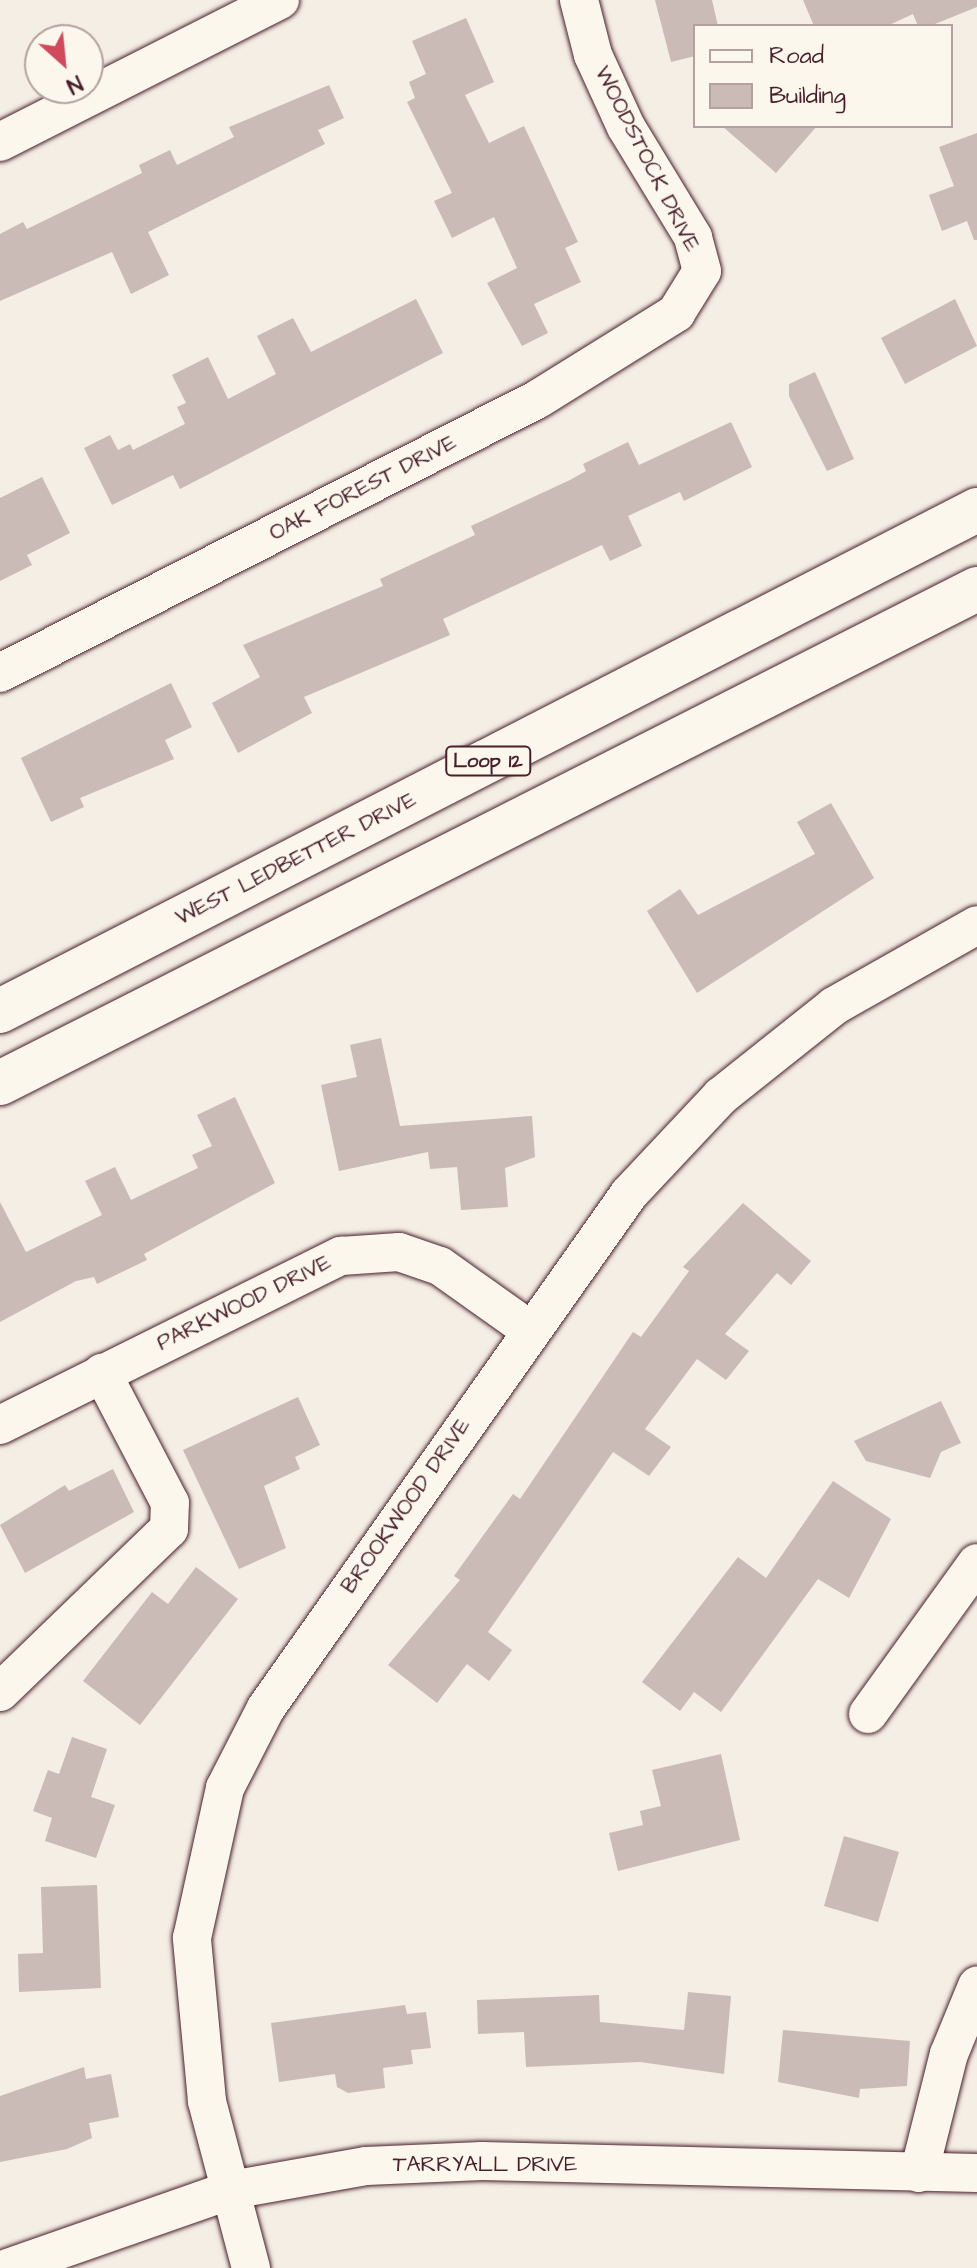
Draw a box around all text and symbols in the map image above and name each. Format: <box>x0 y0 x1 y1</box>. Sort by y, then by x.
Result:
north arrow <box>24 24 104 104</box>
legend <box>693 24 953 128</box>
text: Road <box>769 39 824 73</box>
street label: WOODSTOCK DRIVE <box>589 62 705 256</box>
text: N <box>61 67 87 101</box>
text: Building <box>769 79 846 113</box>
street label: OAK FOREST DRIVE <box>265 429 461 547</box>
road number: Loop 12 <box>444 745 532 777</box>
street label: WEST LEDBETTER DRIVE <box>171 787 421 931</box>
street label: PARKWOOD DRIVE <box>153 1249 335 1357</box>
street label: BROOKWOOD DRIVE <box>336 1413 476 1599</box>
street label: TARRYALL DRIVE <box>393 2152 577 2178</box>

